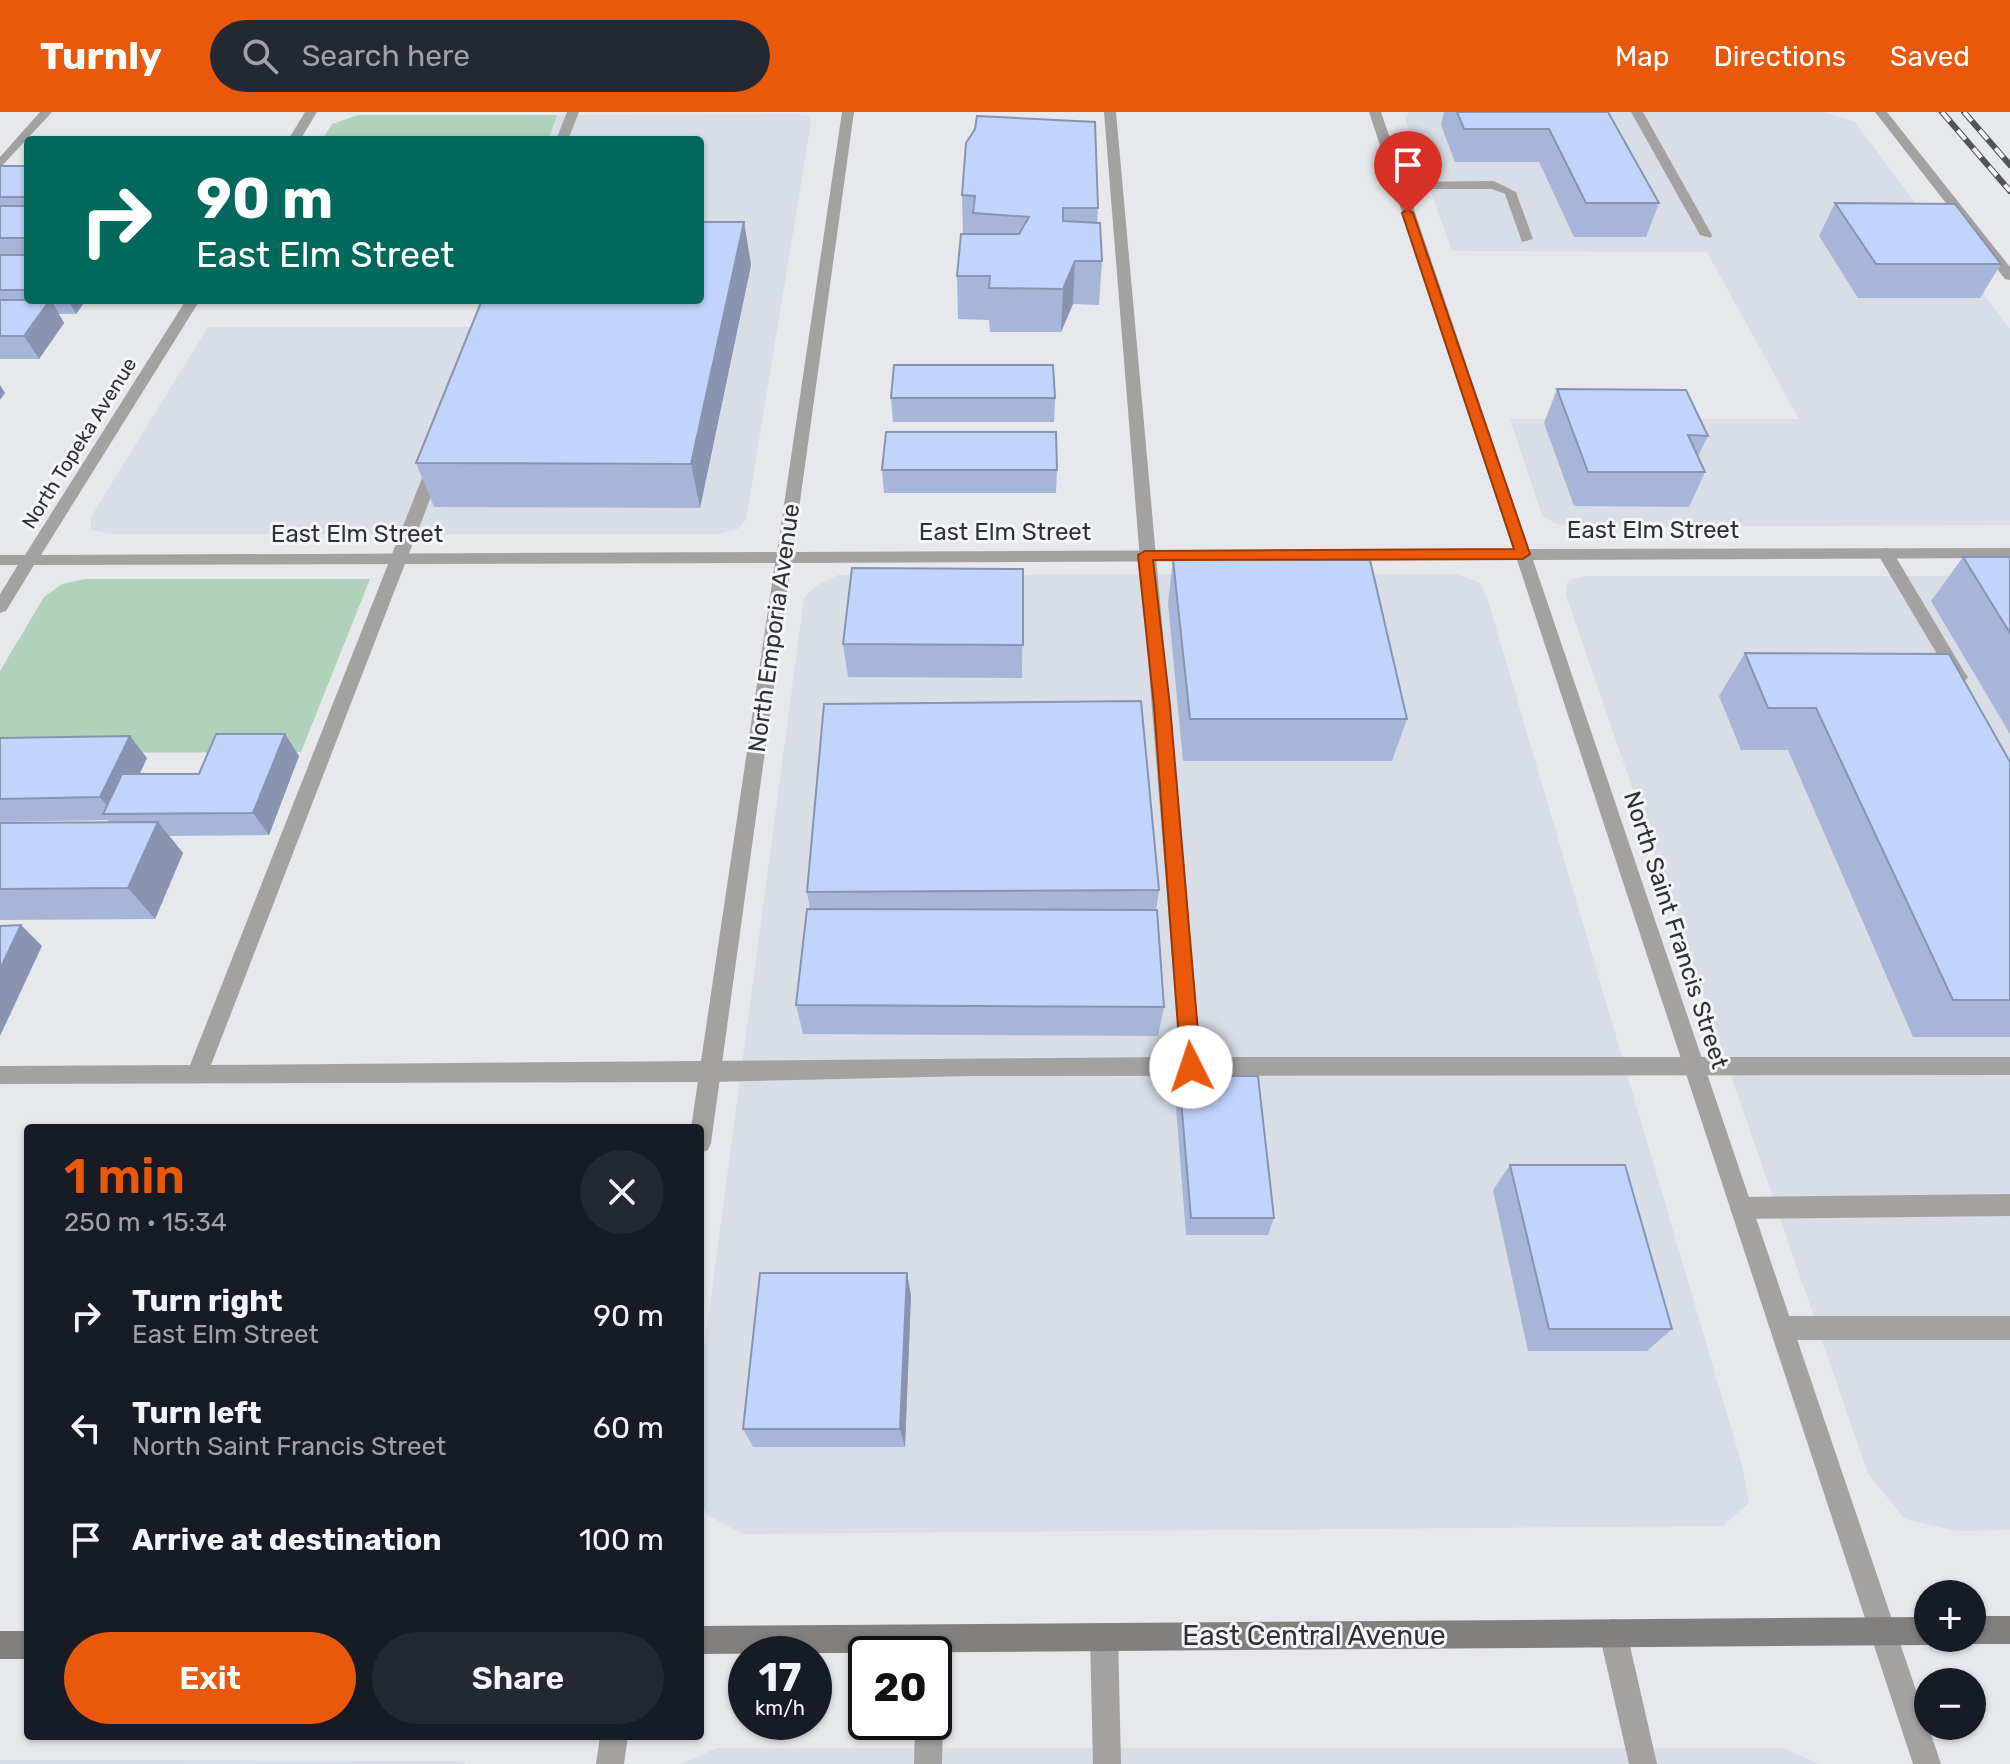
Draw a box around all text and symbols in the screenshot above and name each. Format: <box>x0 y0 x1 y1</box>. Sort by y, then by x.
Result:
search box <box>210 20 770 92</box>
text: Turnly <box>40 33 162 79</box>
icon: search <box>238 34 282 78</box>
text: Search here <box>302 38 470 74</box>
text: Map <box>1615 40 1669 73</box>
text: Directions <box>1713 40 1846 73</box>
text: Saved <box>1890 40 1970 73</box>
pin <box>1374 131 1442 213</box>
icon: arrive <box>1386 143 1430 187</box>
text: 90 m <box>196 166 333 232</box>
icon: right <box>64 168 168 272</box>
text: East Elm Street <box>196 233 454 276</box>
street label: North Topeka Avenue <box>17 353 141 533</box>
street label: North Emporia Avenue <box>743 502 805 754</box>
street label: East Elm Street <box>1567 516 1739 544</box>
street label: East Elm Street <box>919 518 1091 546</box>
street label: East Elm Street <box>271 520 443 548</box>
street label: North Saint Francis Street <box>1618 788 1734 1072</box>
position arrow <box>1149 1025 1233 1109</box>
text: 1 min <box>64 1148 185 1205</box>
button: close <box>580 1150 664 1234</box>
text: 250 m · 15:34 <box>64 1207 227 1238</box>
text: Turn right <box>132 1283 283 1319</box>
icon: right <box>64 1294 108 1338</box>
text: 90 m <box>593 1298 664 1334</box>
text: East Elm Street <box>132 1319 319 1350</box>
text: Turn left <box>132 1395 262 1431</box>
icon: left <box>64 1406 108 1450</box>
text: 60 m <box>593 1410 664 1446</box>
text: North Saint Francis Street <box>132 1431 446 1462</box>
icon: arrive <box>64 1518 108 1562</box>
text: Arrive at destination <box>132 1522 442 1558</box>
text: 100 m <box>579 1522 664 1558</box>
map controls <box>1914 1580 1986 1740</box>
button: + <box>1914 1580 1986 1652</box>
street label: East Central Avenue <box>1182 1619 1446 1652</box>
button: Exit <box>64 1632 356 1724</box>
button: Share <box>372 1632 664 1724</box>
speed limit sign: 20 <box>848 1636 952 1740</box>
text: 17 <box>759 1654 801 1701</box>
button: − <box>1914 1668 1986 1740</box>
text: km/h <box>755 1696 805 1720</box>

